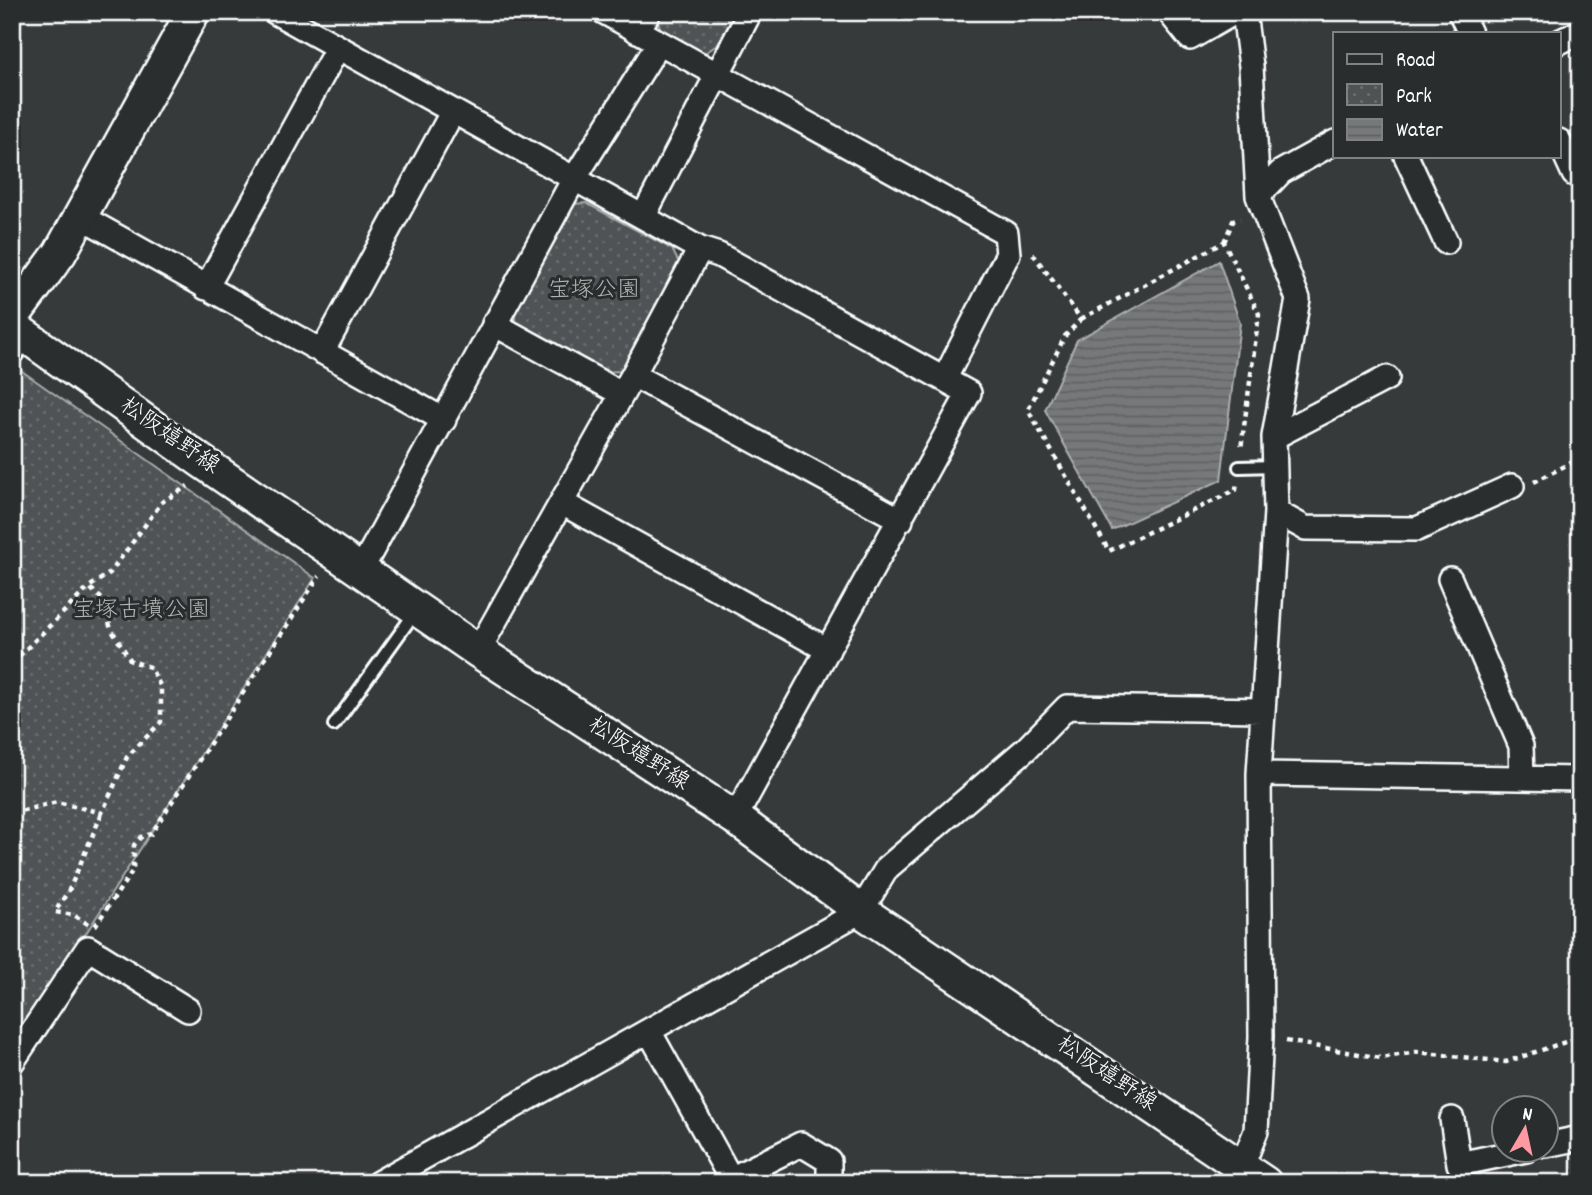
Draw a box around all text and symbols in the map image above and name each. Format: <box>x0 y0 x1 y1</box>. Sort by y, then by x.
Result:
legend <box>1333 32 1560 158</box>
text: Road <box>1396 47 1435 77</box>
text: Park <box>1396 83 1432 113</box>
text: Water <box>1396 117 1443 147</box>
park label: 宝塚公園 <box>548 275 640 308</box>
street label: 松阪嬉野線 <box>112 391 226 483</box>
park label: 宝塚古墳公園 <box>72 595 210 628</box>
street label: 松阪嬉野線 <box>581 710 695 800</box>
street label: 松阪嬉野線 <box>1049 1029 1163 1121</box>
north arrow <box>1490 1094 1560 1164</box>
text: N <box>1520 1102 1534 1130</box>

